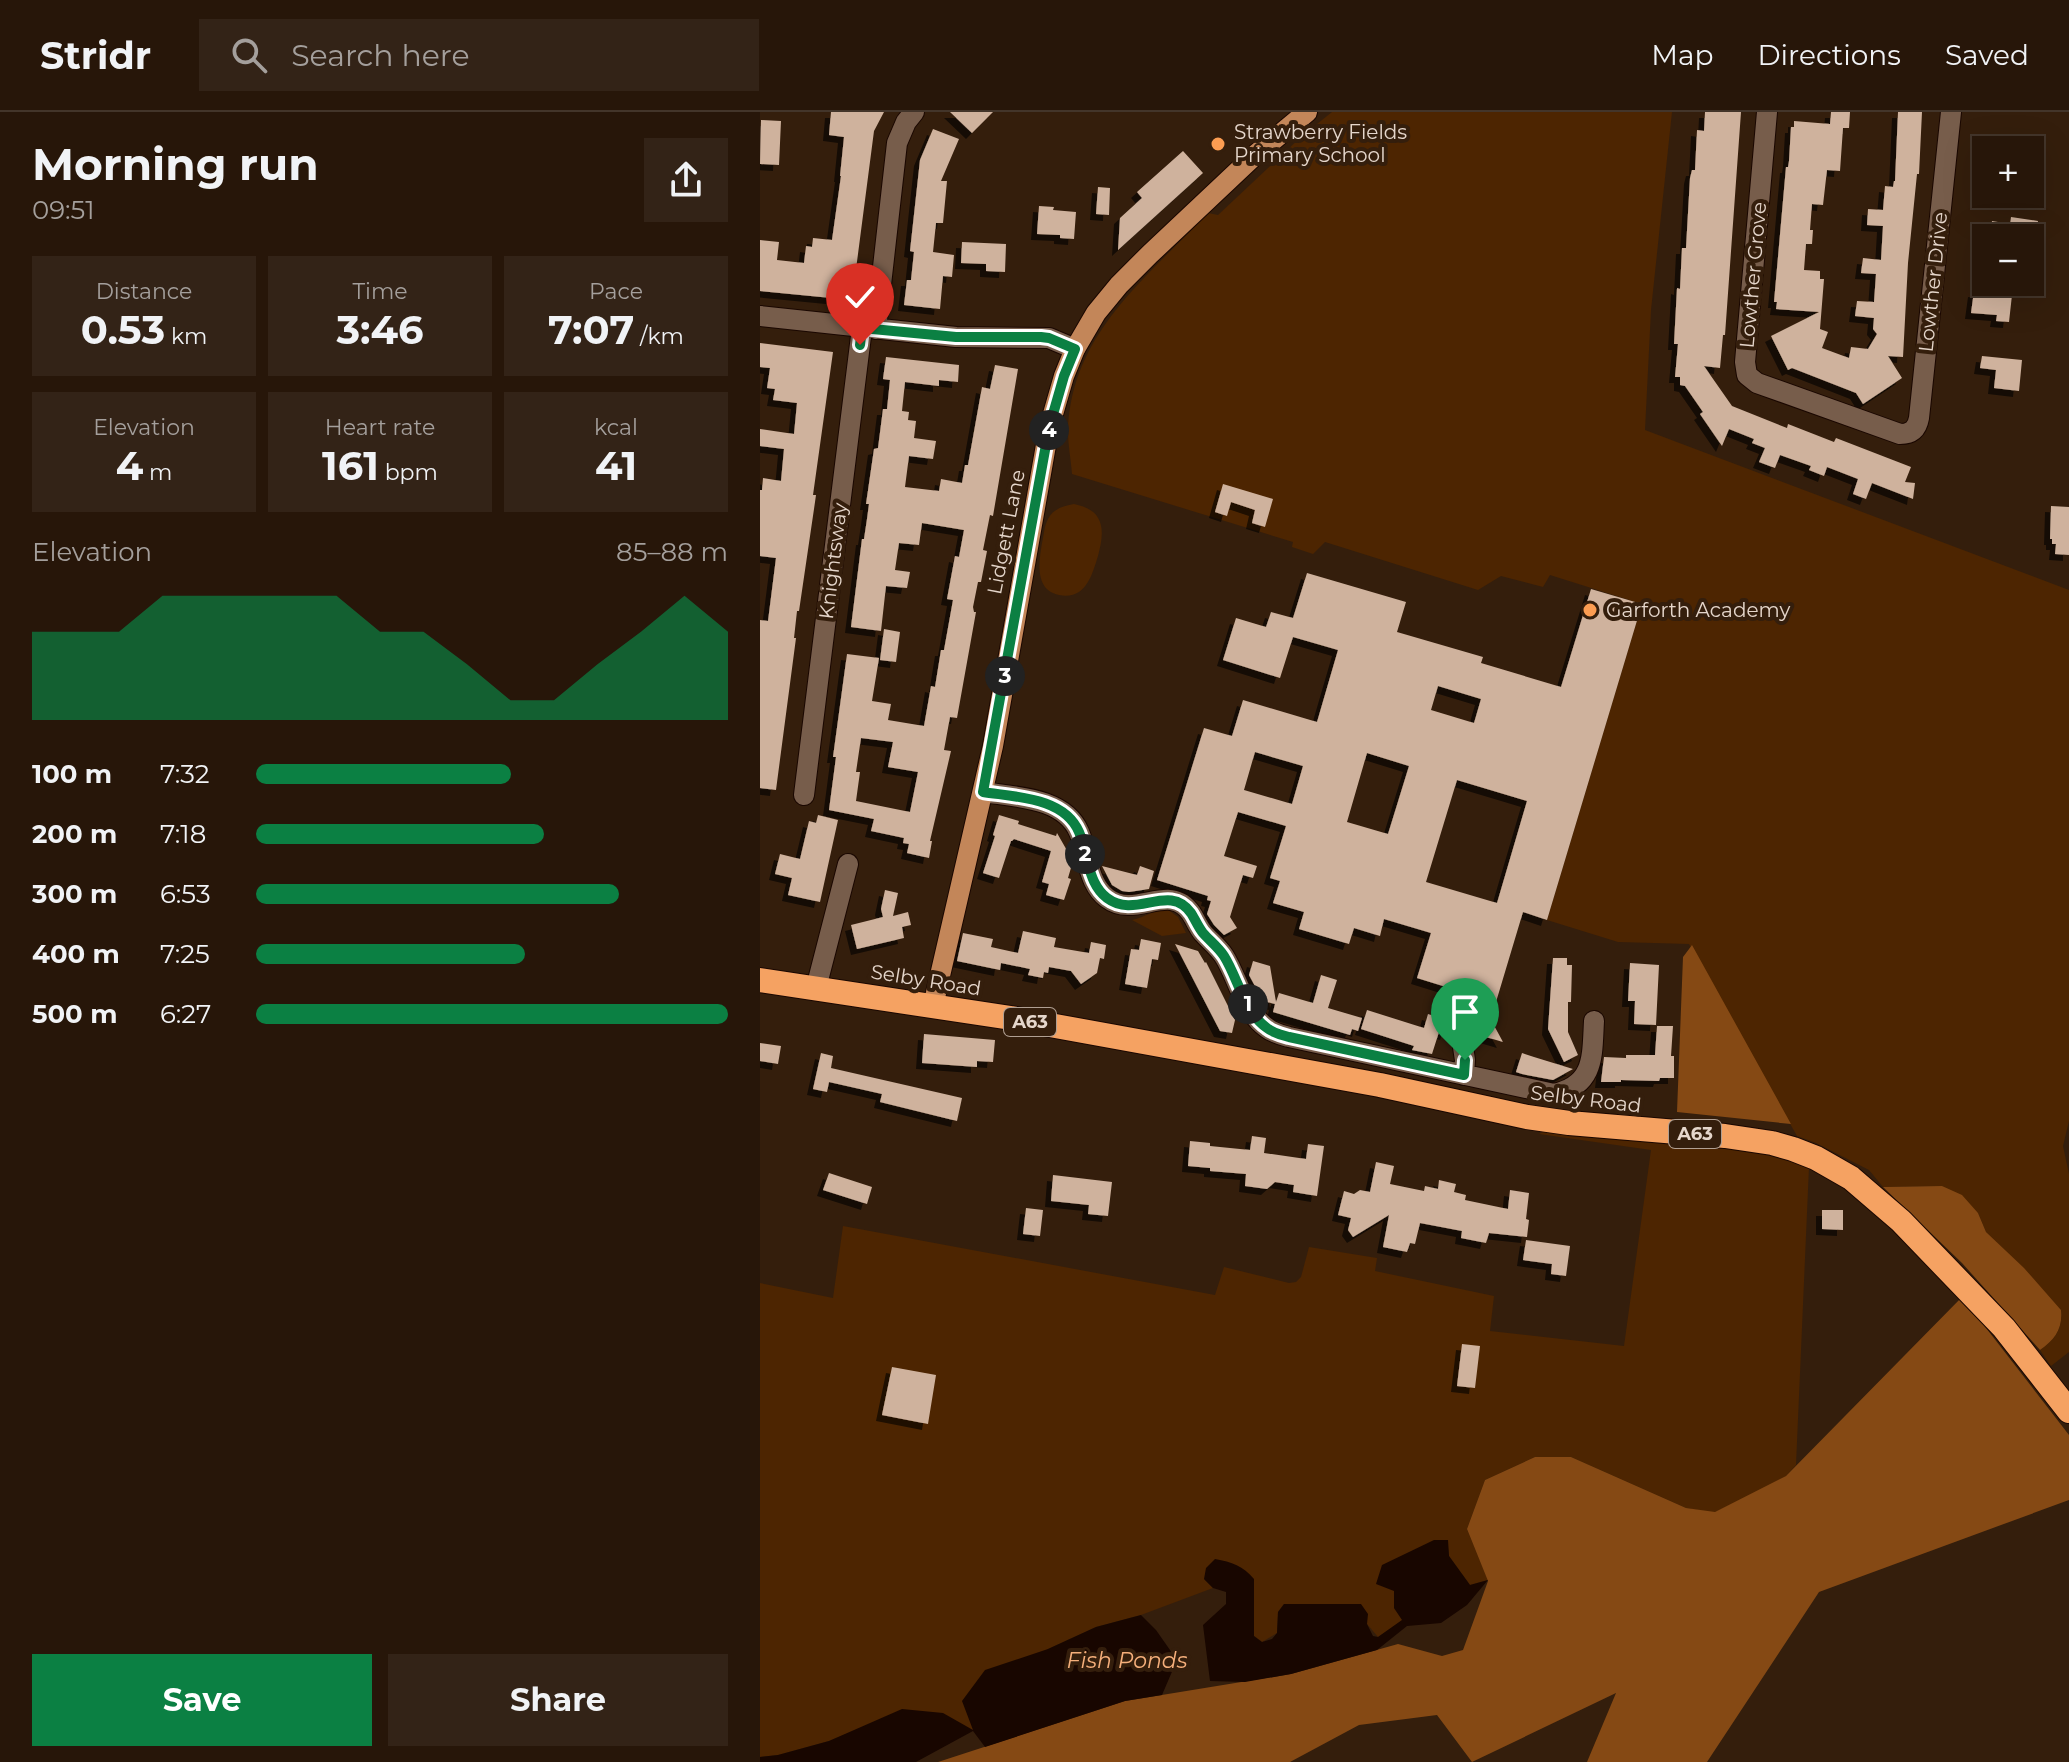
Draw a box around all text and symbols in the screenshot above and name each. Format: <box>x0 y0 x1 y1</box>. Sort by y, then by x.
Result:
search box <box>199 19 759 91</box>
text: Stridr <box>40 32 151 79</box>
icon: search <box>227 33 271 77</box>
text: Search here <box>291 37 470 74</box>
text: Map <box>1651 38 1713 72</box>
text: Directions <box>1757 38 1901 72</box>
text: Saved <box>1945 38 2029 72</box>
place label: Strawberry Fields Primary School <box>1234 120 1407 167</box>
marker: Strawberry Fields Primary School <box>1209 135 1227 153</box>
map controls <box>1972 136 2044 296</box>
button: + <box>1972 136 2044 208</box>
text: Morning run <box>32 137 319 191</box>
button: share <box>644 138 728 222</box>
text: 09:51 <box>32 194 95 226</box>
street label: Lowther Grove <box>1735 201 1771 349</box>
street label: Lowther Drive <box>1914 211 1952 353</box>
button: − <box>1972 224 2044 296</box>
pin <box>826 263 894 345</box>
icon: check <box>838 275 882 319</box>
text: Distance <box>96 278 192 305</box>
text: Time <box>352 278 408 305</box>
text: Pace <box>589 278 643 305</box>
text: 0.53 <box>81 305 165 354</box>
text: 3:46 <box>336 305 424 354</box>
text: 7:07 <box>548 305 634 354</box>
text: km <box>165 323 207 350</box>
text: /km <box>634 323 684 350</box>
pin: 4 <box>1029 410 1069 450</box>
text: Elevation <box>93 414 195 441</box>
text: Heart rate <box>325 414 435 441</box>
text: kcal <box>594 414 638 441</box>
text: 4 <box>1041 416 1057 443</box>
text: 4 <box>116 441 143 490</box>
text: 161 <box>322 441 379 490</box>
text: 41 <box>595 441 637 490</box>
text: m <box>143 459 172 486</box>
text: bpm <box>379 459 438 486</box>
street label: Lidgett Lane <box>982 467 1030 597</box>
street label: Knightsway <box>814 501 852 621</box>
text: Elevation <box>32 536 152 568</box>
text: 85–88 m <box>616 536 728 568</box>
place label: Garforth Academy <box>1606 598 1790 622</box>
marker: Garforth Academy <box>1581 601 1599 619</box>
pin: 3 <box>985 656 1025 696</box>
text: 3 <box>998 662 1012 689</box>
text: 100 m <box>32 758 112 790</box>
text: 7:32 <box>160 758 210 790</box>
text: 200 m <box>32 818 117 850</box>
text: 7:18 <box>160 818 206 850</box>
pin: 2 <box>1065 834 1105 874</box>
text: 2 <box>1079 840 1091 867</box>
text: 300 m <box>32 878 117 910</box>
text: 6:53 <box>160 878 211 910</box>
text: 400 m <box>32 938 120 970</box>
text: 7:25 <box>160 938 210 970</box>
street label: Selby Road <box>869 959 983 1001</box>
pin <box>1431 978 1499 1060</box>
pin: 1 <box>1228 984 1268 1024</box>
text: 1 <box>1244 990 1252 1017</box>
icon: arrive <box>1443 990 1487 1034</box>
text: 500 m <box>32 998 117 1030</box>
text: 6:27 <box>160 998 211 1030</box>
road number: A63 <box>1004 1008 1056 1036</box>
street label: Selby Road <box>1529 1080 1643 1118</box>
road number: A63 <box>1669 1120 1721 1148</box>
water label: Fish Ponds <box>1066 1647 1188 1674</box>
button: Save <box>32 1654 372 1746</box>
button: Share <box>388 1654 728 1746</box>

